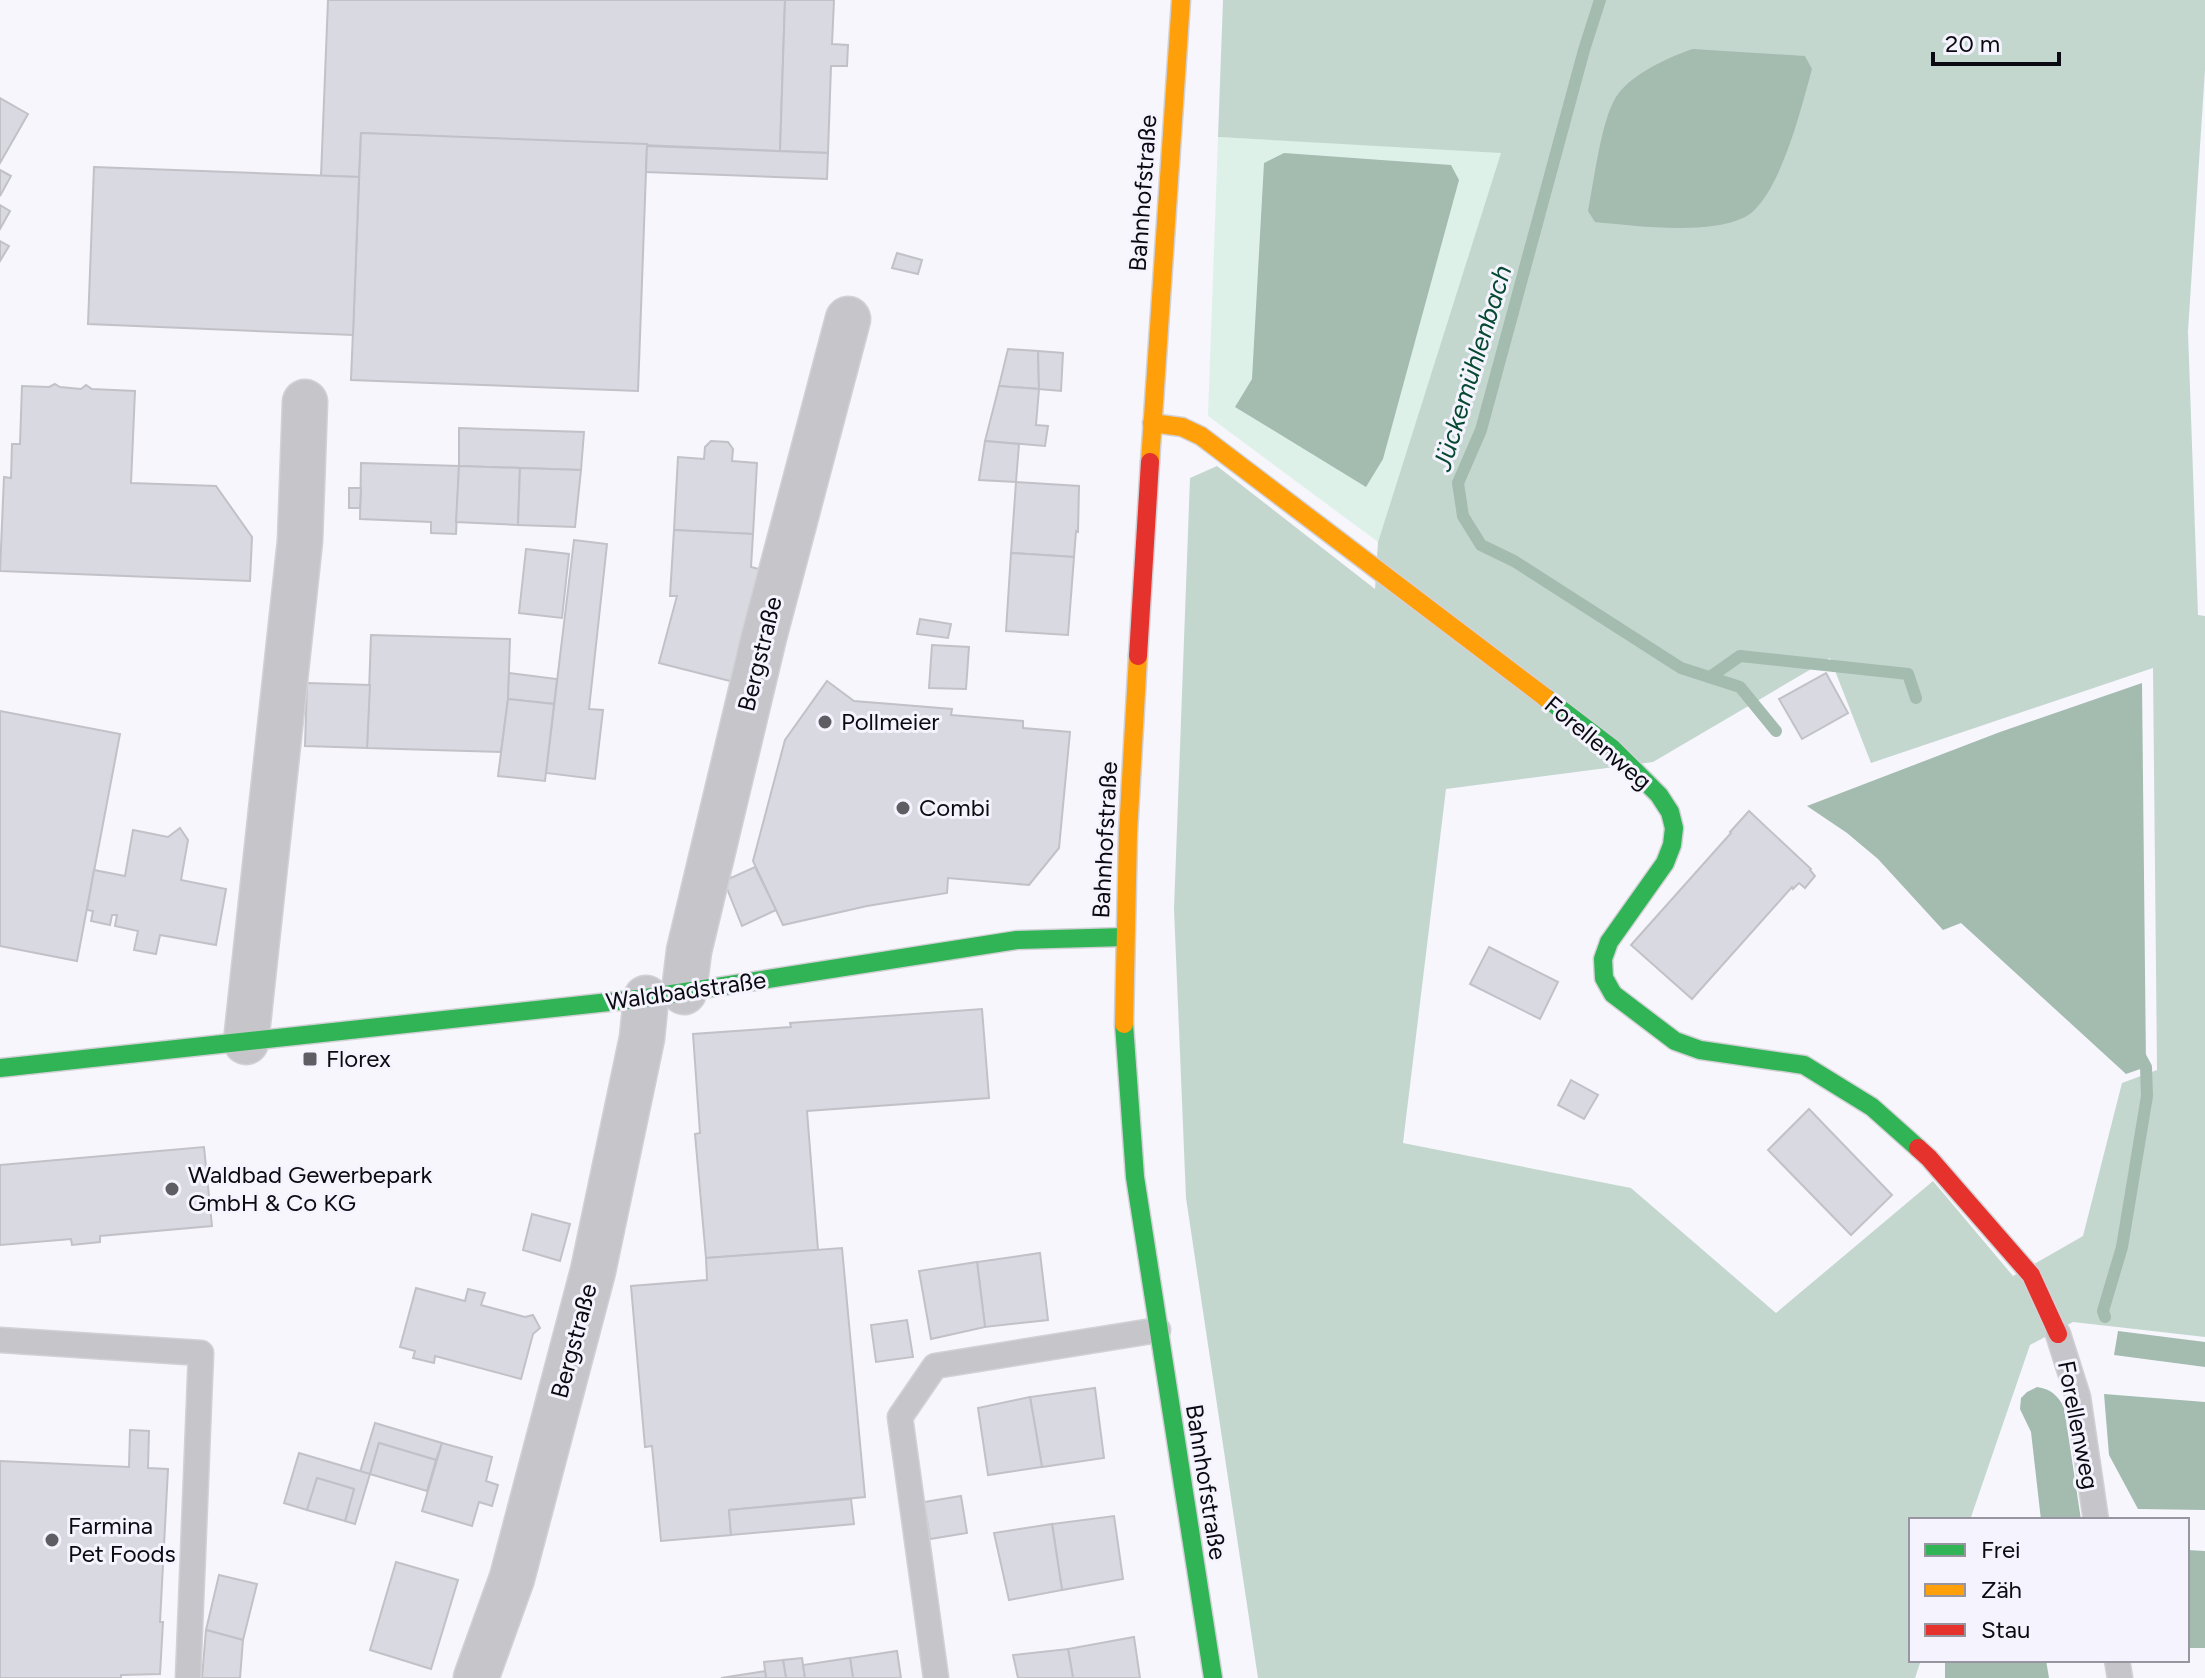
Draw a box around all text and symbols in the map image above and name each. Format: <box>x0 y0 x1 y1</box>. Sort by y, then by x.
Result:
scale bar <box>1933 16 2059 66</box>
text: 20 m <box>1945 29 2000 58</box>
street label: Bahnhofstraße <box>1123 114 1162 272</box>
water label: Jückemühlenbach <box>1425 261 1518 476</box>
street label: Bergstraße <box>731 594 788 714</box>
street label: Forellenweg <box>1539 690 1658 796</box>
place label: Pollmeier <box>841 707 939 736</box>
marker: Pollmeier <box>816 713 834 731</box>
street label: Bahnhofstraße <box>1086 761 1123 919</box>
place label: Combi <box>919 793 990 822</box>
marker: Combi <box>894 799 912 817</box>
street label: Waldbadstraße <box>604 965 768 1016</box>
place label: Florex <box>326 1044 391 1073</box>
marker: Florex <box>301 1050 319 1068</box>
place label: Waldbad Gewerbepark GmbH & Co KG <box>188 1160 432 1217</box>
marker: Waldbad Gewerbepark GmbH & Co KG <box>163 1180 181 1198</box>
street label: Bergstraße <box>544 1281 603 1401</box>
street label: Forellenweg <box>2052 1358 2105 1492</box>
street label: Bahnhofstraße <box>1180 1402 1233 1562</box>
place label: Farmina Pet Foods <box>68 1511 176 1568</box>
legend <box>1909 1518 2189 1662</box>
marker: Farmina Pet Foods <box>43 1531 61 1549</box>
text: Frei <box>1981 1535 2021 1564</box>
text: Zäh <box>1981 1575 2022 1604</box>
text: Stau <box>1981 1615 2030 1644</box>

